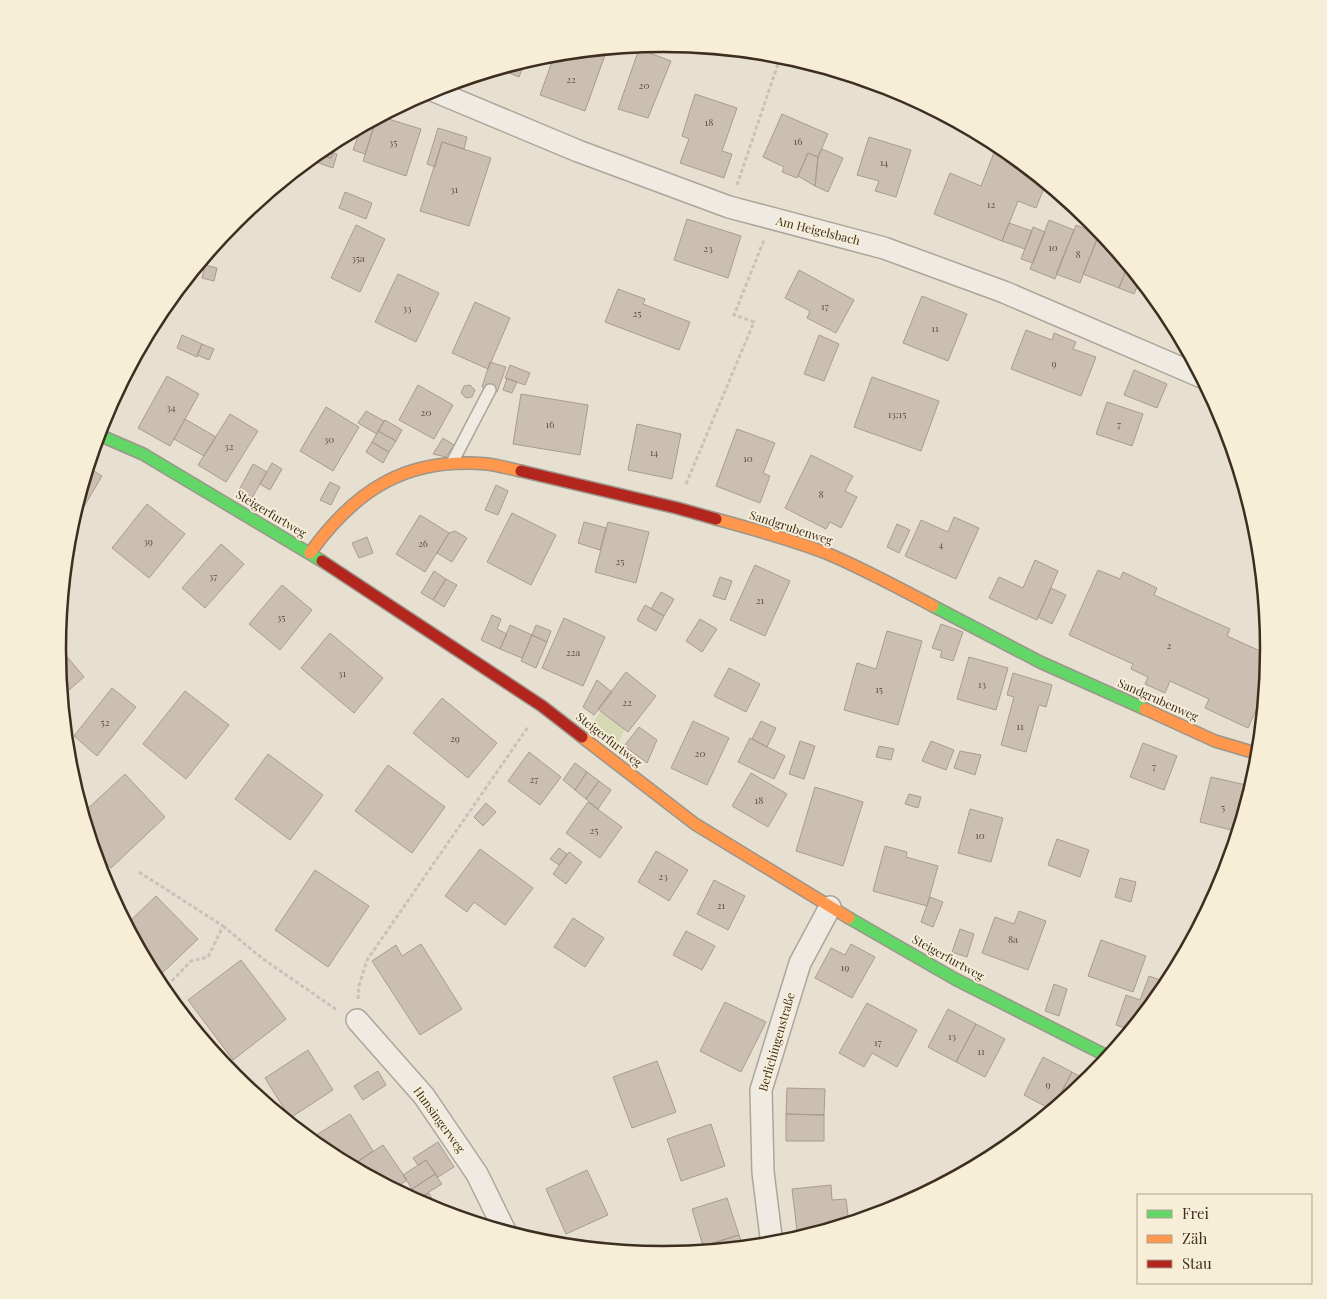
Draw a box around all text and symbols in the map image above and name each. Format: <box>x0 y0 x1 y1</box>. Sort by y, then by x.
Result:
house number: 22 <box>566 72 576 86</box>
house number: 20 <box>639 78 649 92</box>
house number: 18 <box>705 115 713 129</box>
house number: 16 <box>794 134 802 148</box>
house number: 35 <box>389 135 397 149</box>
house number: 14 <box>880 155 888 169</box>
house number: 31 <box>450 182 458 196</box>
house number: 12 <box>987 197 995 211</box>
street label: Am Heigelsbach <box>773 212 862 248</box>
house number: 10 <box>1048 240 1058 254</box>
house number: 23 <box>703 241 713 255</box>
house number: 8 <box>1075 247 1081 261</box>
house number: 35a <box>351 251 365 265</box>
house number: 17 <box>821 299 829 313</box>
house number: 33 <box>402 301 412 315</box>
house number: 25 <box>633 306 641 320</box>
house number: 11 <box>931 321 939 335</box>
house number: 9 <box>1051 356 1057 370</box>
house number: 34 <box>166 400 176 414</box>
house number: 20 <box>421 405 431 419</box>
house number: 13;15 <box>888 407 906 421</box>
house number: 16 <box>546 417 554 431</box>
house number: 7 <box>1117 417 1121 431</box>
house number: 30 <box>324 432 334 446</box>
house number: 32 <box>224 439 234 453</box>
house number: 14 <box>650 445 658 459</box>
house number: 10 <box>743 451 753 465</box>
street label: Steigerfurtweg <box>233 486 310 541</box>
house number: 8 <box>818 487 824 501</box>
street label: Sandgrubenweg <box>748 506 836 548</box>
house number: 39 <box>143 534 153 548</box>
house number: 26 <box>418 536 428 550</box>
house number: 4 <box>939 537 944 551</box>
house number: 25 <box>616 554 624 568</box>
house number: 37 <box>209 569 217 583</box>
house number: 21 <box>756 593 765 607</box>
house number: 35 <box>277 610 285 624</box>
house number: 2 <box>1167 638 1172 652</box>
house number: 22a <box>566 645 580 659</box>
house number: 31 <box>338 666 346 680</box>
street label: Sandgrubenweg <box>1116 674 1202 724</box>
house number: 13 <box>978 677 987 691</box>
house number: 15 <box>875 682 883 696</box>
house number: 22 <box>622 695 632 709</box>
street label: Steigerfurtweg <box>573 708 647 771</box>
house number: 52 <box>101 715 110 729</box>
house number: 11 <box>1016 719 1024 733</box>
house number: 29 <box>450 731 460 745</box>
house number: 20 <box>695 746 705 760</box>
house number: 7 <box>1152 759 1156 773</box>
house number: 27 <box>530 772 538 786</box>
house number: 18 <box>755 793 763 807</box>
house number: 5 <box>1221 800 1225 814</box>
house number: 25 <box>590 823 598 837</box>
house number: 10 <box>975 828 985 842</box>
house number: 23 <box>658 869 668 883</box>
house number: 21 <box>717 898 726 912</box>
street label: Steigerfurtweg <box>910 931 988 984</box>
house number: 8a <box>1008 932 1018 946</box>
house number: 19 <box>841 960 849 974</box>
street label: Berlichingenstraße <box>754 990 798 1093</box>
house number: 13 <box>948 1029 957 1043</box>
house number: 17 <box>874 1035 882 1049</box>
house number: 11 <box>977 1044 985 1058</box>
house number: 9 <box>1045 1077 1051 1091</box>
street label: Hunsingerweg <box>410 1083 470 1156</box>
legend <box>1137 1194 1312 1284</box>
text: Frei <box>1182 1203 1210 1223</box>
text: Zäh <box>1182 1228 1207 1248</box>
text: Stau <box>1182 1253 1212 1273</box>

